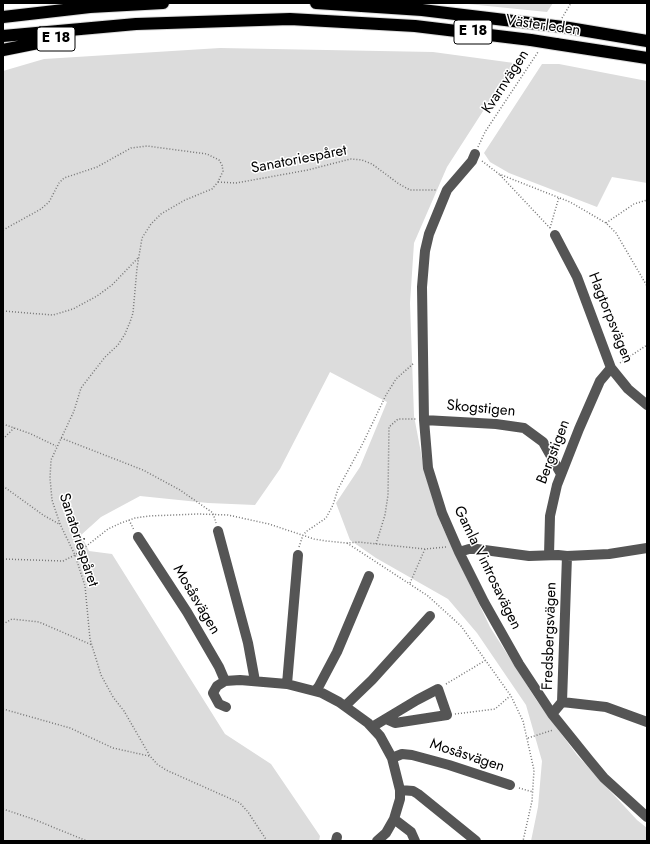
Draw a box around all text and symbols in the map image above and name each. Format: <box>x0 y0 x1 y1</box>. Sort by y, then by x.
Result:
street label: Västerleden <box>505 12 581 40</box>
road number: E 18 <box>454 20 492 44</box>
road number: E 18 <box>37 27 75 51</box>
street label: Kvarnvägen <box>479 47 533 117</box>
street label: Sanatoriespåret <box>250 142 348 178</box>
street label: Hagtorpsvägen <box>584 270 636 366</box>
street label: Skogstigen <box>446 397 516 421</box>
street label: Bergstigen <box>534 417 574 487</box>
street label: Sanatoriespåret <box>54 491 102 589</box>
street label: Gamla Vintrosavägen <box>449 503 525 633</box>
street label: Mosåsvägen <box>168 562 224 638</box>
street label: Fredsbergsvägen <box>539 582 561 690</box>
street label: Mosåsvägen <box>427 735 507 777</box>

